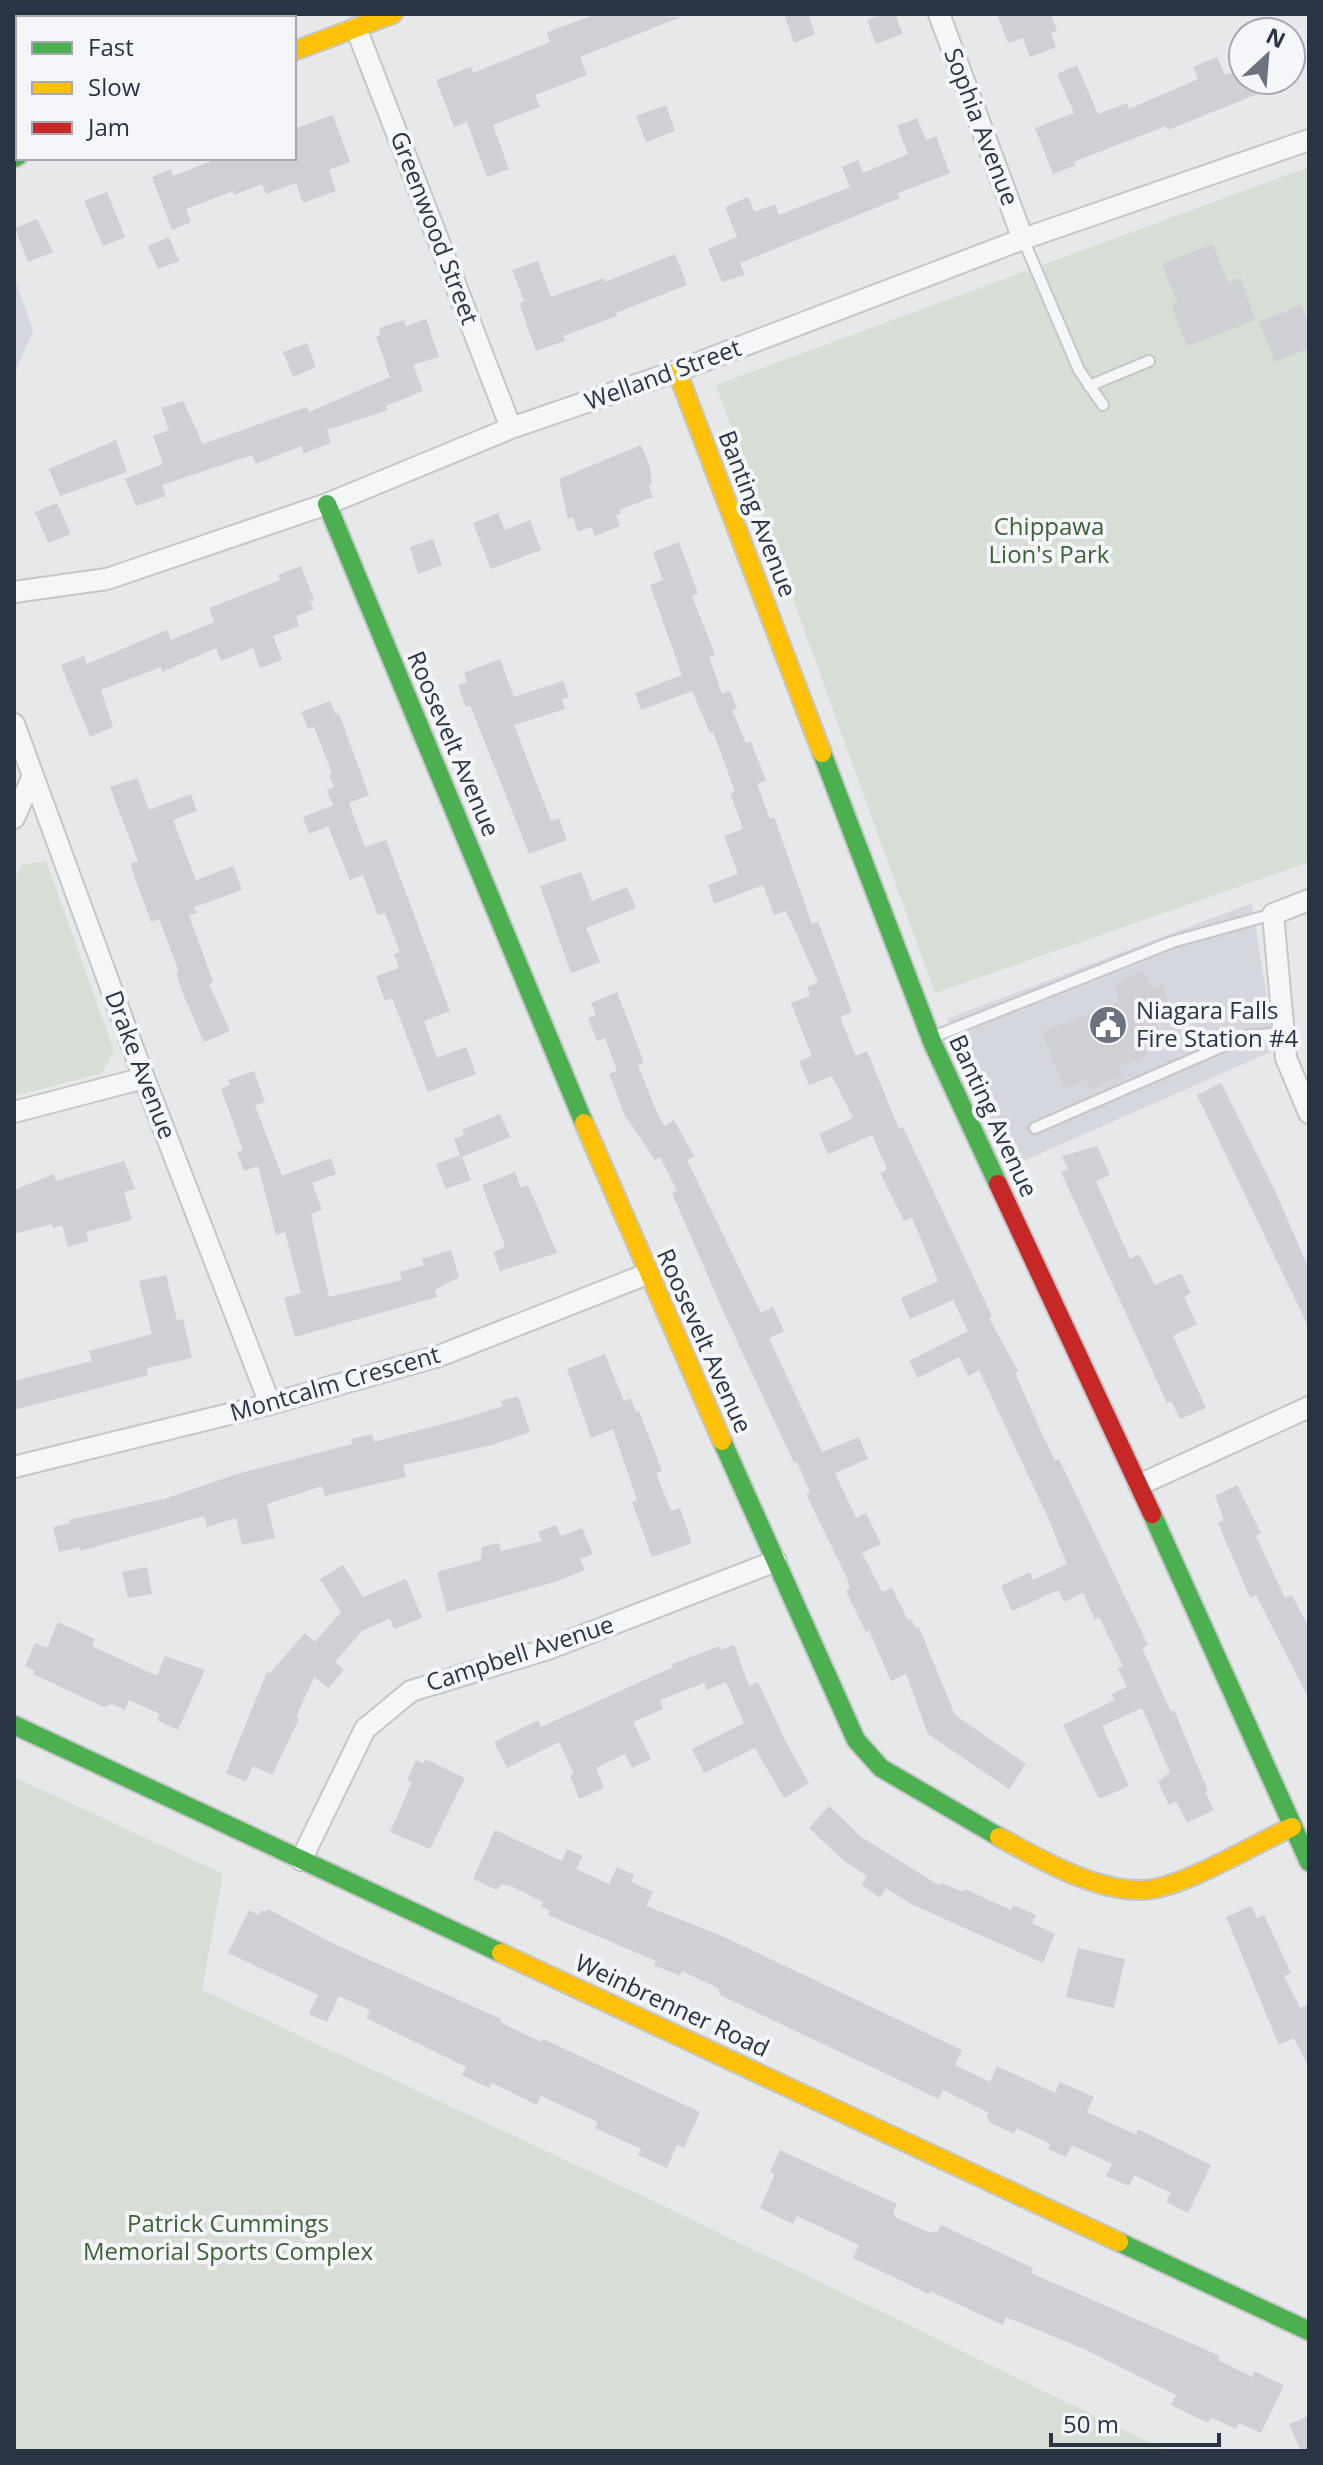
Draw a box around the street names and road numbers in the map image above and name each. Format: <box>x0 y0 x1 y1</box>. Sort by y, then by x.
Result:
street label: Sophia Avenue <box>937 43 1028 210</box>
street label: Greenwood Street <box>383 126 487 329</box>
street label: Welland Street <box>580 330 745 417</box>
street label: Banting Avenue <box>712 426 805 601</box>
street label: Roosevelt Avenue <box>400 646 508 841</box>
street label: Drake Avenue <box>98 986 185 1143</box>
street label: Banting Avenue <box>942 1029 1046 1202</box>
street label: Roosevelt Avenue <box>650 1243 761 1438</box>
street label: Montcalm Crescent <box>226 1337 443 1428</box>
street label: Campbell Avenue <box>422 1607 618 1698</box>
street label: Weinbrenner Road <box>570 1945 775 2064</box>

